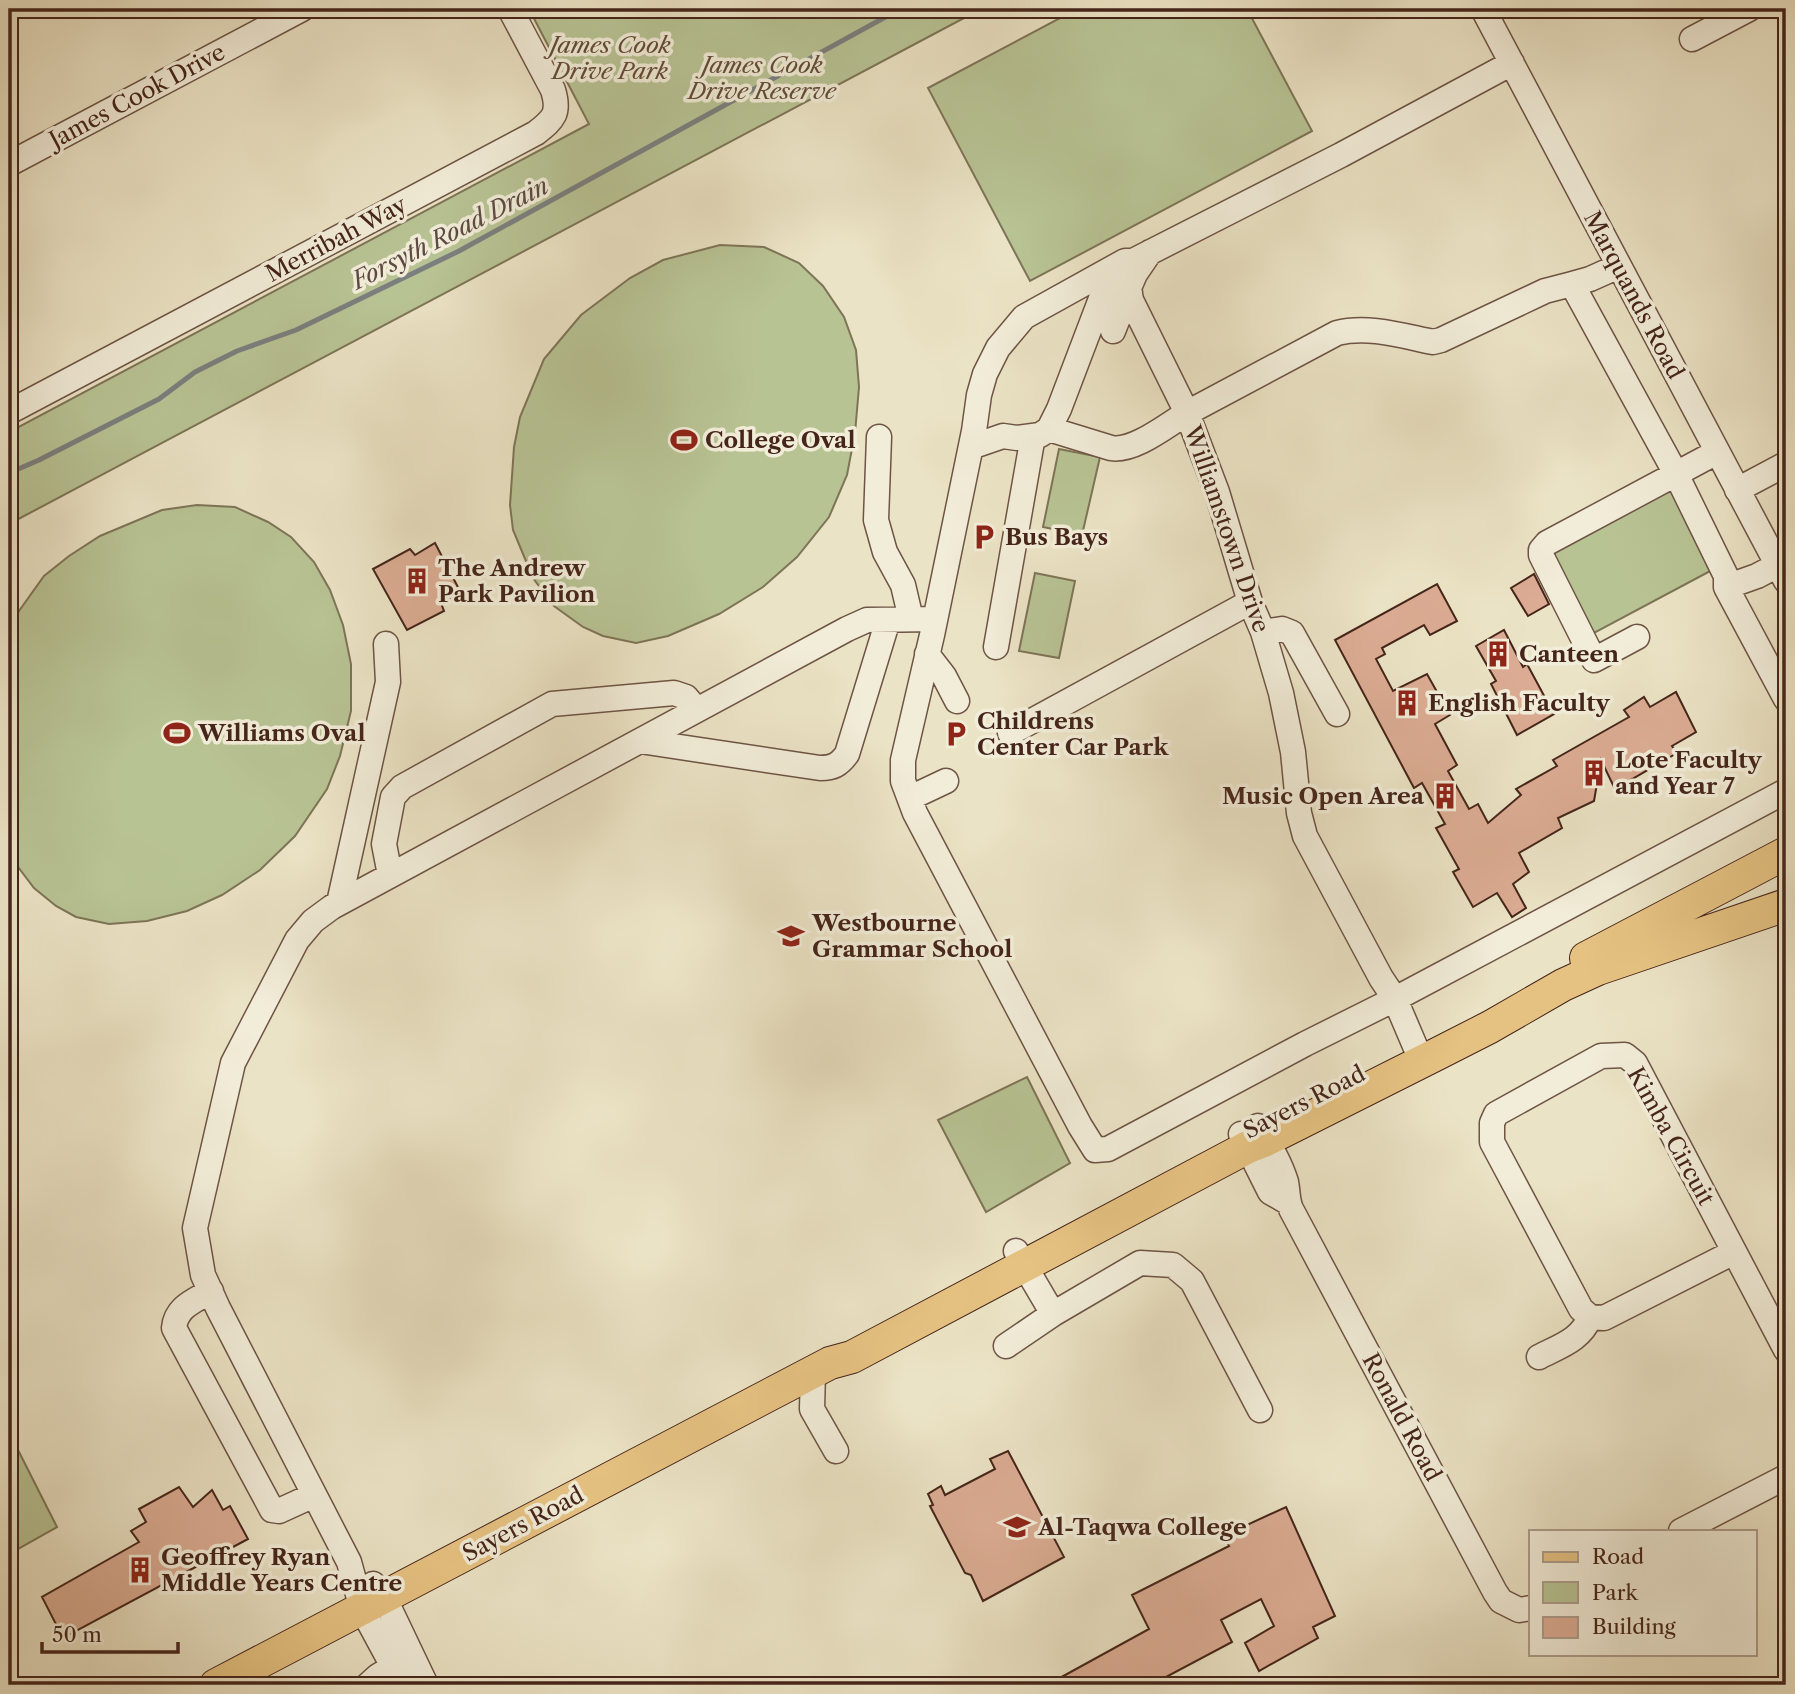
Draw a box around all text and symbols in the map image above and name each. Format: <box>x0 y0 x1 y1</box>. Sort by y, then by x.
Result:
park label: James Cook Drive Park <box>542 31 671 85</box>
street label: James Cook Drive <box>42 38 230 156</box>
park label: James Cook Drive Reserve <box>686 51 837 105</box>
water label: Forsyth Road Drain <box>345 171 553 296</box>
street label: Merribah Way <box>261 190 411 288</box>
street label: Marquands Road <box>1578 206 1690 384</box>
street label: Williamstown Drive <box>1178 421 1276 636</box>
sports icon: College Oval <box>669 425 699 455</box>
place label: College Oval <box>705 426 856 454</box>
parking icon: Bus Bays <box>969 522 999 552</box>
place label: Bus Bays <box>1005 523 1108 551</box>
place label: The Andrew Park Pavilion <box>438 554 596 608</box>
building icon: The Andrew Park Pavilion <box>402 566 432 596</box>
building icon: Canteen <box>1483 639 1513 669</box>
place label: Canteen <box>1519 640 1619 668</box>
building icon: English Faculty <box>1392 688 1422 718</box>
place label: English Faculty <box>1428 689 1610 717</box>
place label: Childrens Center Car Park <box>977 707 1169 761</box>
sports icon: Williams Oval <box>162 718 192 748</box>
place label: Williams Oval <box>197 719 366 747</box>
parking icon: Childrens Center Car Park <box>941 719 971 749</box>
place label: Lote Faculty and Year 7 <box>1615 746 1762 800</box>
building icon: Lote Faculty and Year 7 <box>1579 758 1609 788</box>
building icon: Music Open Area <box>1430 781 1460 811</box>
place label: Music Open Area <box>1222 782 1425 810</box>
place label: Westbourne Grammar School <box>811 909 1012 963</box>
school or university icon: Westbourne Grammar School <box>776 921 806 951</box>
street label: Sayers Road <box>1238 1059 1370 1145</box>
street label: Kimba Circuit <box>1622 1062 1720 1210</box>
street label: Ronald Road <box>1357 1348 1447 1486</box>
street label: Sayers Road <box>458 1480 588 1568</box>
school or university icon: Al-Taqwa College <box>1002 1512 1032 1542</box>
place label: Al-Taqwa College <box>1037 1513 1247 1541</box>
legend <box>1529 1530 1756 1656</box>
place label: Geoffrey Ryan Middle Years Centre <box>161 1543 402 1597</box>
text: Road <box>1592 1544 1644 1569</box>
building icon: Geoffrey Ryan Middle Years Centre <box>125 1555 155 1585</box>
text: Park <box>1592 1580 1638 1605</box>
scale bar <box>42 1610 178 1654</box>
text: Building <box>1592 1614 1677 1639</box>
text: 50 m <box>52 1622 102 1647</box>

